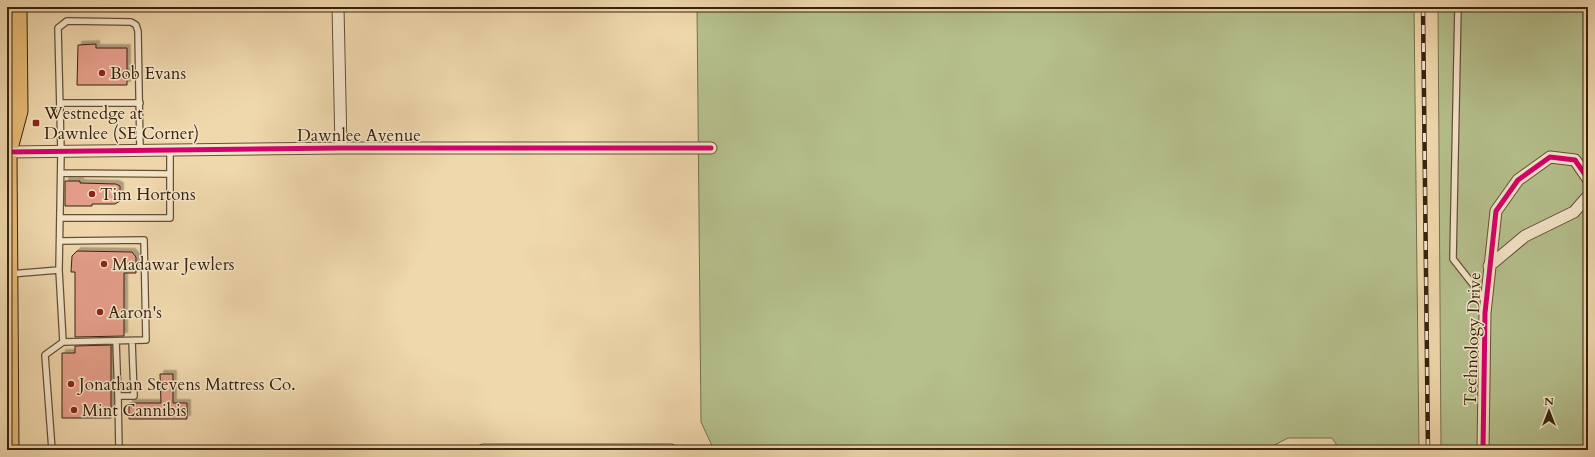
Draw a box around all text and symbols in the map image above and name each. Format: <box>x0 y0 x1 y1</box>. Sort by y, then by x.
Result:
place label: Bob Evans <box>110 62 187 85</box>
marker: Bob Evans <box>97 68 107 78</box>
place label: Westnedge at Dawnlee (SE Corner) <box>43 102 199 145</box>
marker: Westnedge at Dawnlee (SE Corner) <box>31 118 41 128</box>
street label: Dawnlee Avenue <box>297 124 421 147</box>
place label: Tim Hortons <box>100 183 196 206</box>
marker: Tim Hortons <box>87 189 97 199</box>
place label: Madawar Jewlers <box>112 253 235 276</box>
marker: Madawar Jewlers <box>99 259 109 269</box>
street label: Technology Drive <box>1459 272 1486 406</box>
place label: Aaron's <box>108 301 162 324</box>
marker: Aaron's <box>95 307 105 317</box>
place label: Jonathan Stevens Mattress Co. <box>76 373 296 396</box>
marker: Jonathan Stevens Mattress Co. <box>66 379 76 389</box>
north arrow <box>1529 391 1569 431</box>
text: N <box>1544 394 1554 409</box>
place label: Mint Cannibis <box>82 399 187 422</box>
marker: Mint Cannibis <box>69 405 79 415</box>

